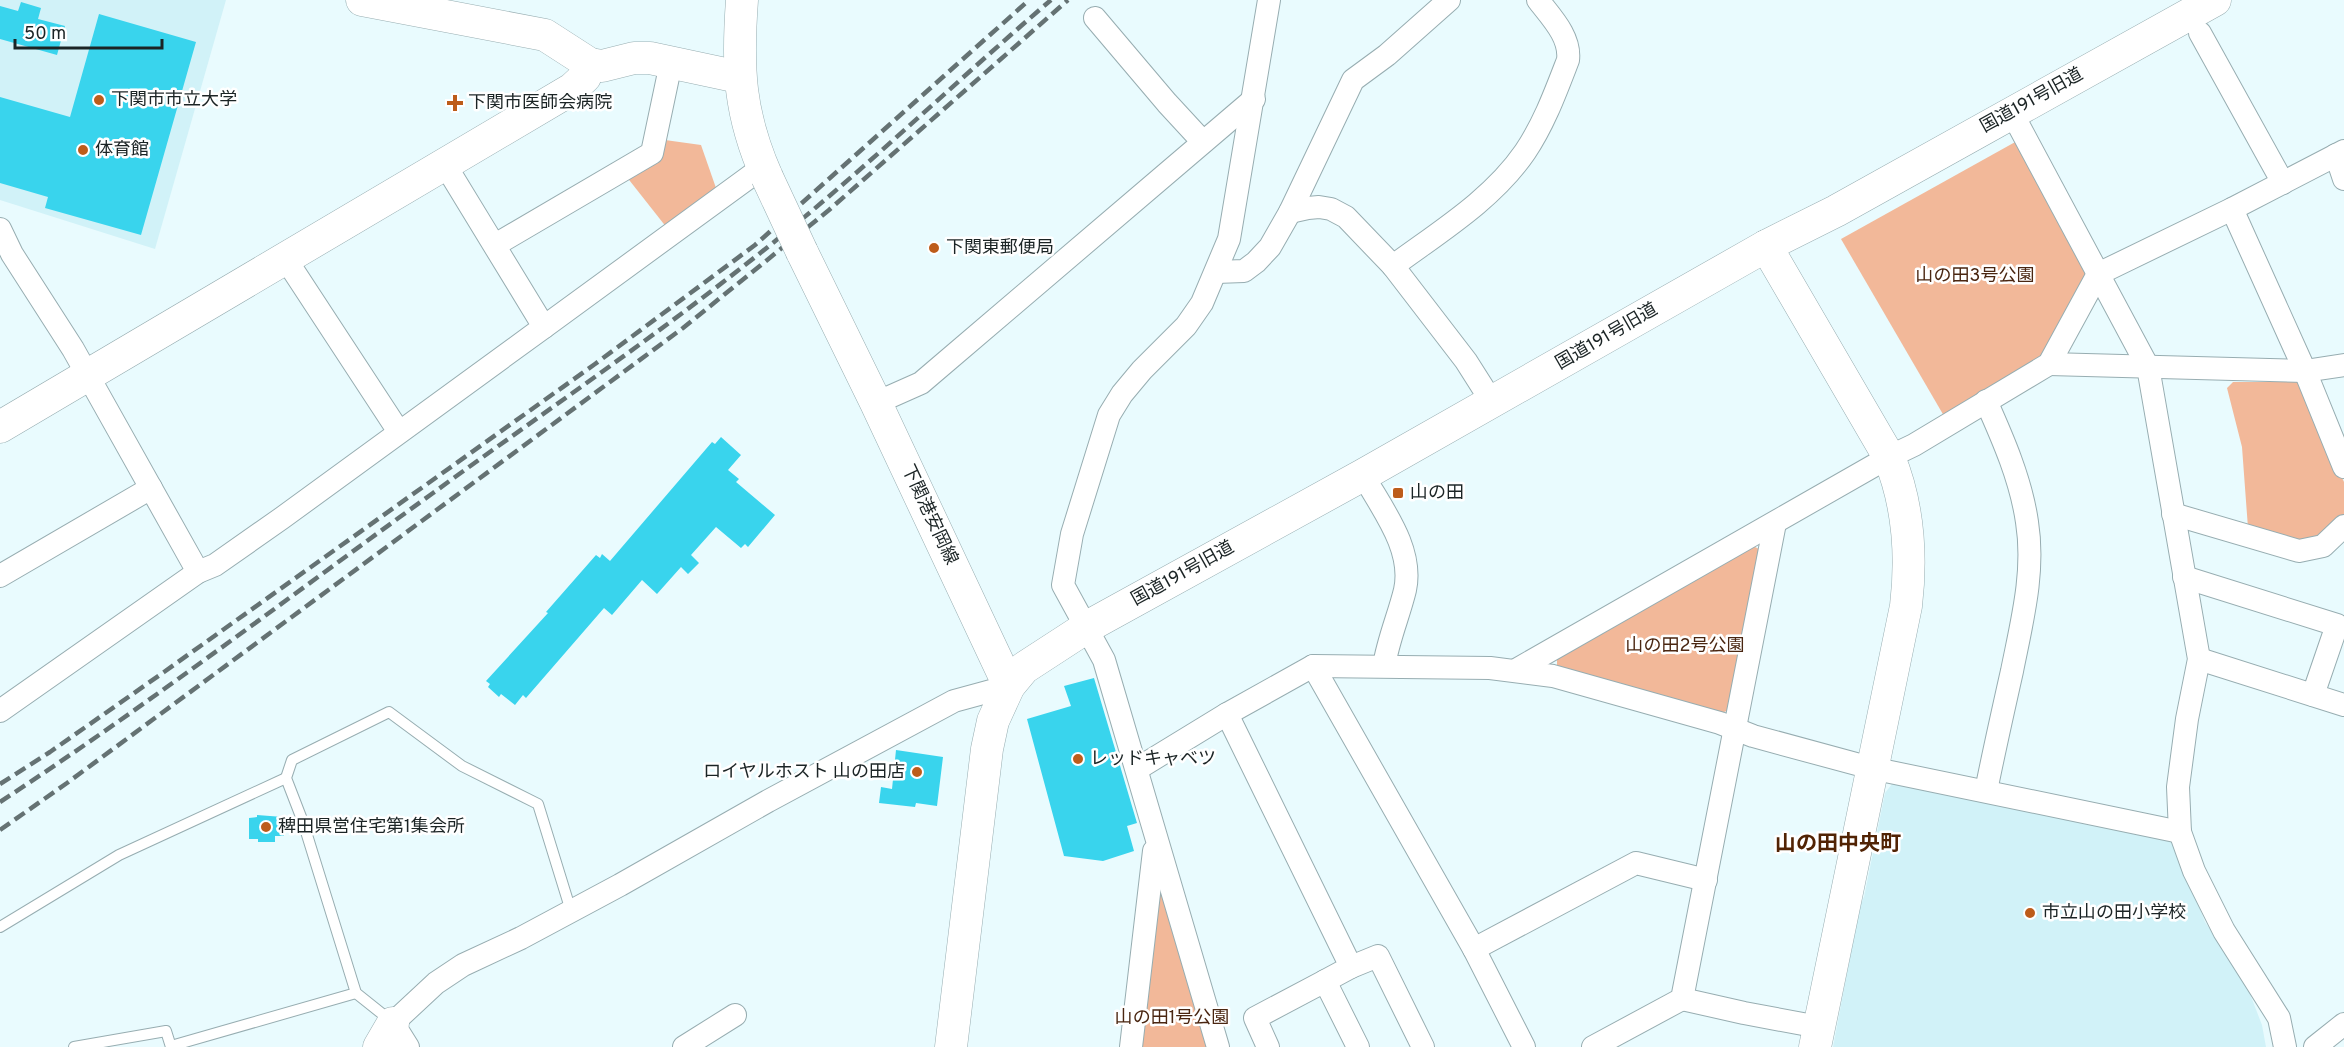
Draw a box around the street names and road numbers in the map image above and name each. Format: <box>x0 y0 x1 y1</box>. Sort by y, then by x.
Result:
street label: 国道191号旧道 <box>1976 63 2088 139</box>
street label: 国道191号旧道 <box>1552 298 1662 376</box>
street label: 下関港安岡線 <box>896 461 962 569</box>
street label: 国道191号旧道 <box>1127 536 1239 612</box>

